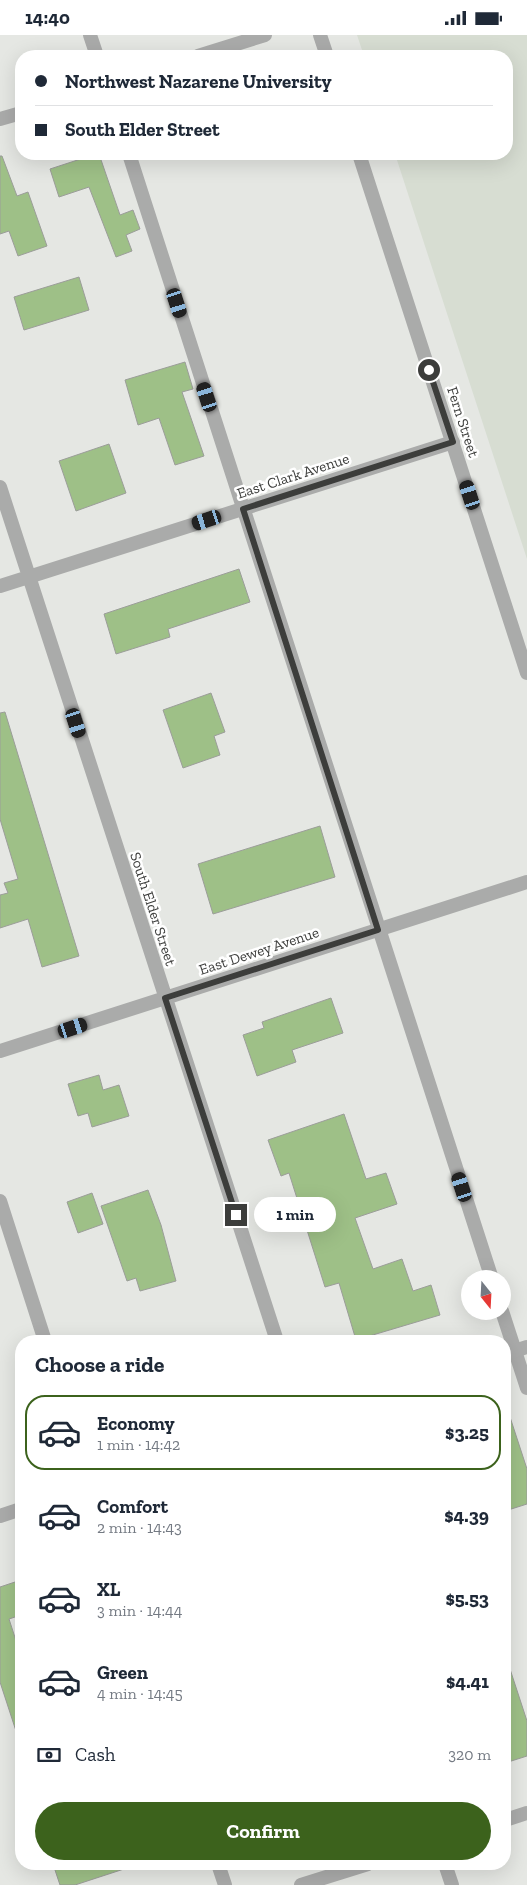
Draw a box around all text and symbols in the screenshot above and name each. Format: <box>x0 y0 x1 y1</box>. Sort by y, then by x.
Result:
text: 14:40 <box>25 6 70 29</box>
text: Northwest Nazarene University <box>65 70 332 93</box>
text: South Elder Street <box>65 118 220 141</box>
car <box>165 286 188 320</box>
route start <box>418 359 440 381</box>
car <box>195 380 218 414</box>
street label: Fern Street <box>443 385 483 460</box>
street label: East Clark Avenue <box>235 449 351 503</box>
car <box>458 478 481 512</box>
car <box>190 508 223 532</box>
car <box>64 706 87 740</box>
street label: South Elder Street <box>126 850 180 968</box>
street label: East Dewey Avenue <box>197 923 321 979</box>
car <box>56 1016 89 1040</box>
car <box>450 1170 473 1204</box>
callout: 1 min <box>254 1197 336 1233</box>
route end <box>225 1204 247 1226</box>
text: 1 min <box>276 1205 314 1224</box>
north arrow <box>461 1270 511 1320</box>
map controls <box>461 1270 511 1320</box>
text: Choose a ride <box>35 1351 165 1378</box>
icon: car <box>37 1410 82 1455</box>
text: Economy <box>97 1412 175 1435</box>
text: $3.25 <box>445 1421 489 1444</box>
text: 1 min · 14:42 <box>97 1435 180 1454</box>
icon: car <box>37 1493 82 1538</box>
text: Comfort <box>97 1495 168 1518</box>
text: $4.39 <box>444 1504 489 1527</box>
text: 2 min · 14:43 <box>97 1518 182 1537</box>
icon: car <box>37 1576 82 1621</box>
text: XL <box>97 1578 120 1601</box>
text: $5.53 <box>445 1587 489 1610</box>
text: 3 min · 14:44 <box>97 1601 182 1620</box>
icon: car <box>37 1659 82 1704</box>
text: Green <box>97 1661 148 1684</box>
text: $4.41 <box>446 1670 489 1693</box>
text: 4 min · 14:45 <box>97 1684 183 1703</box>
icon: cash <box>35 1741 63 1769</box>
text: Cash <box>75 1743 115 1766</box>
text: 320 m <box>448 1745 491 1764</box>
button: Confirm <box>35 1802 491 1860</box>

